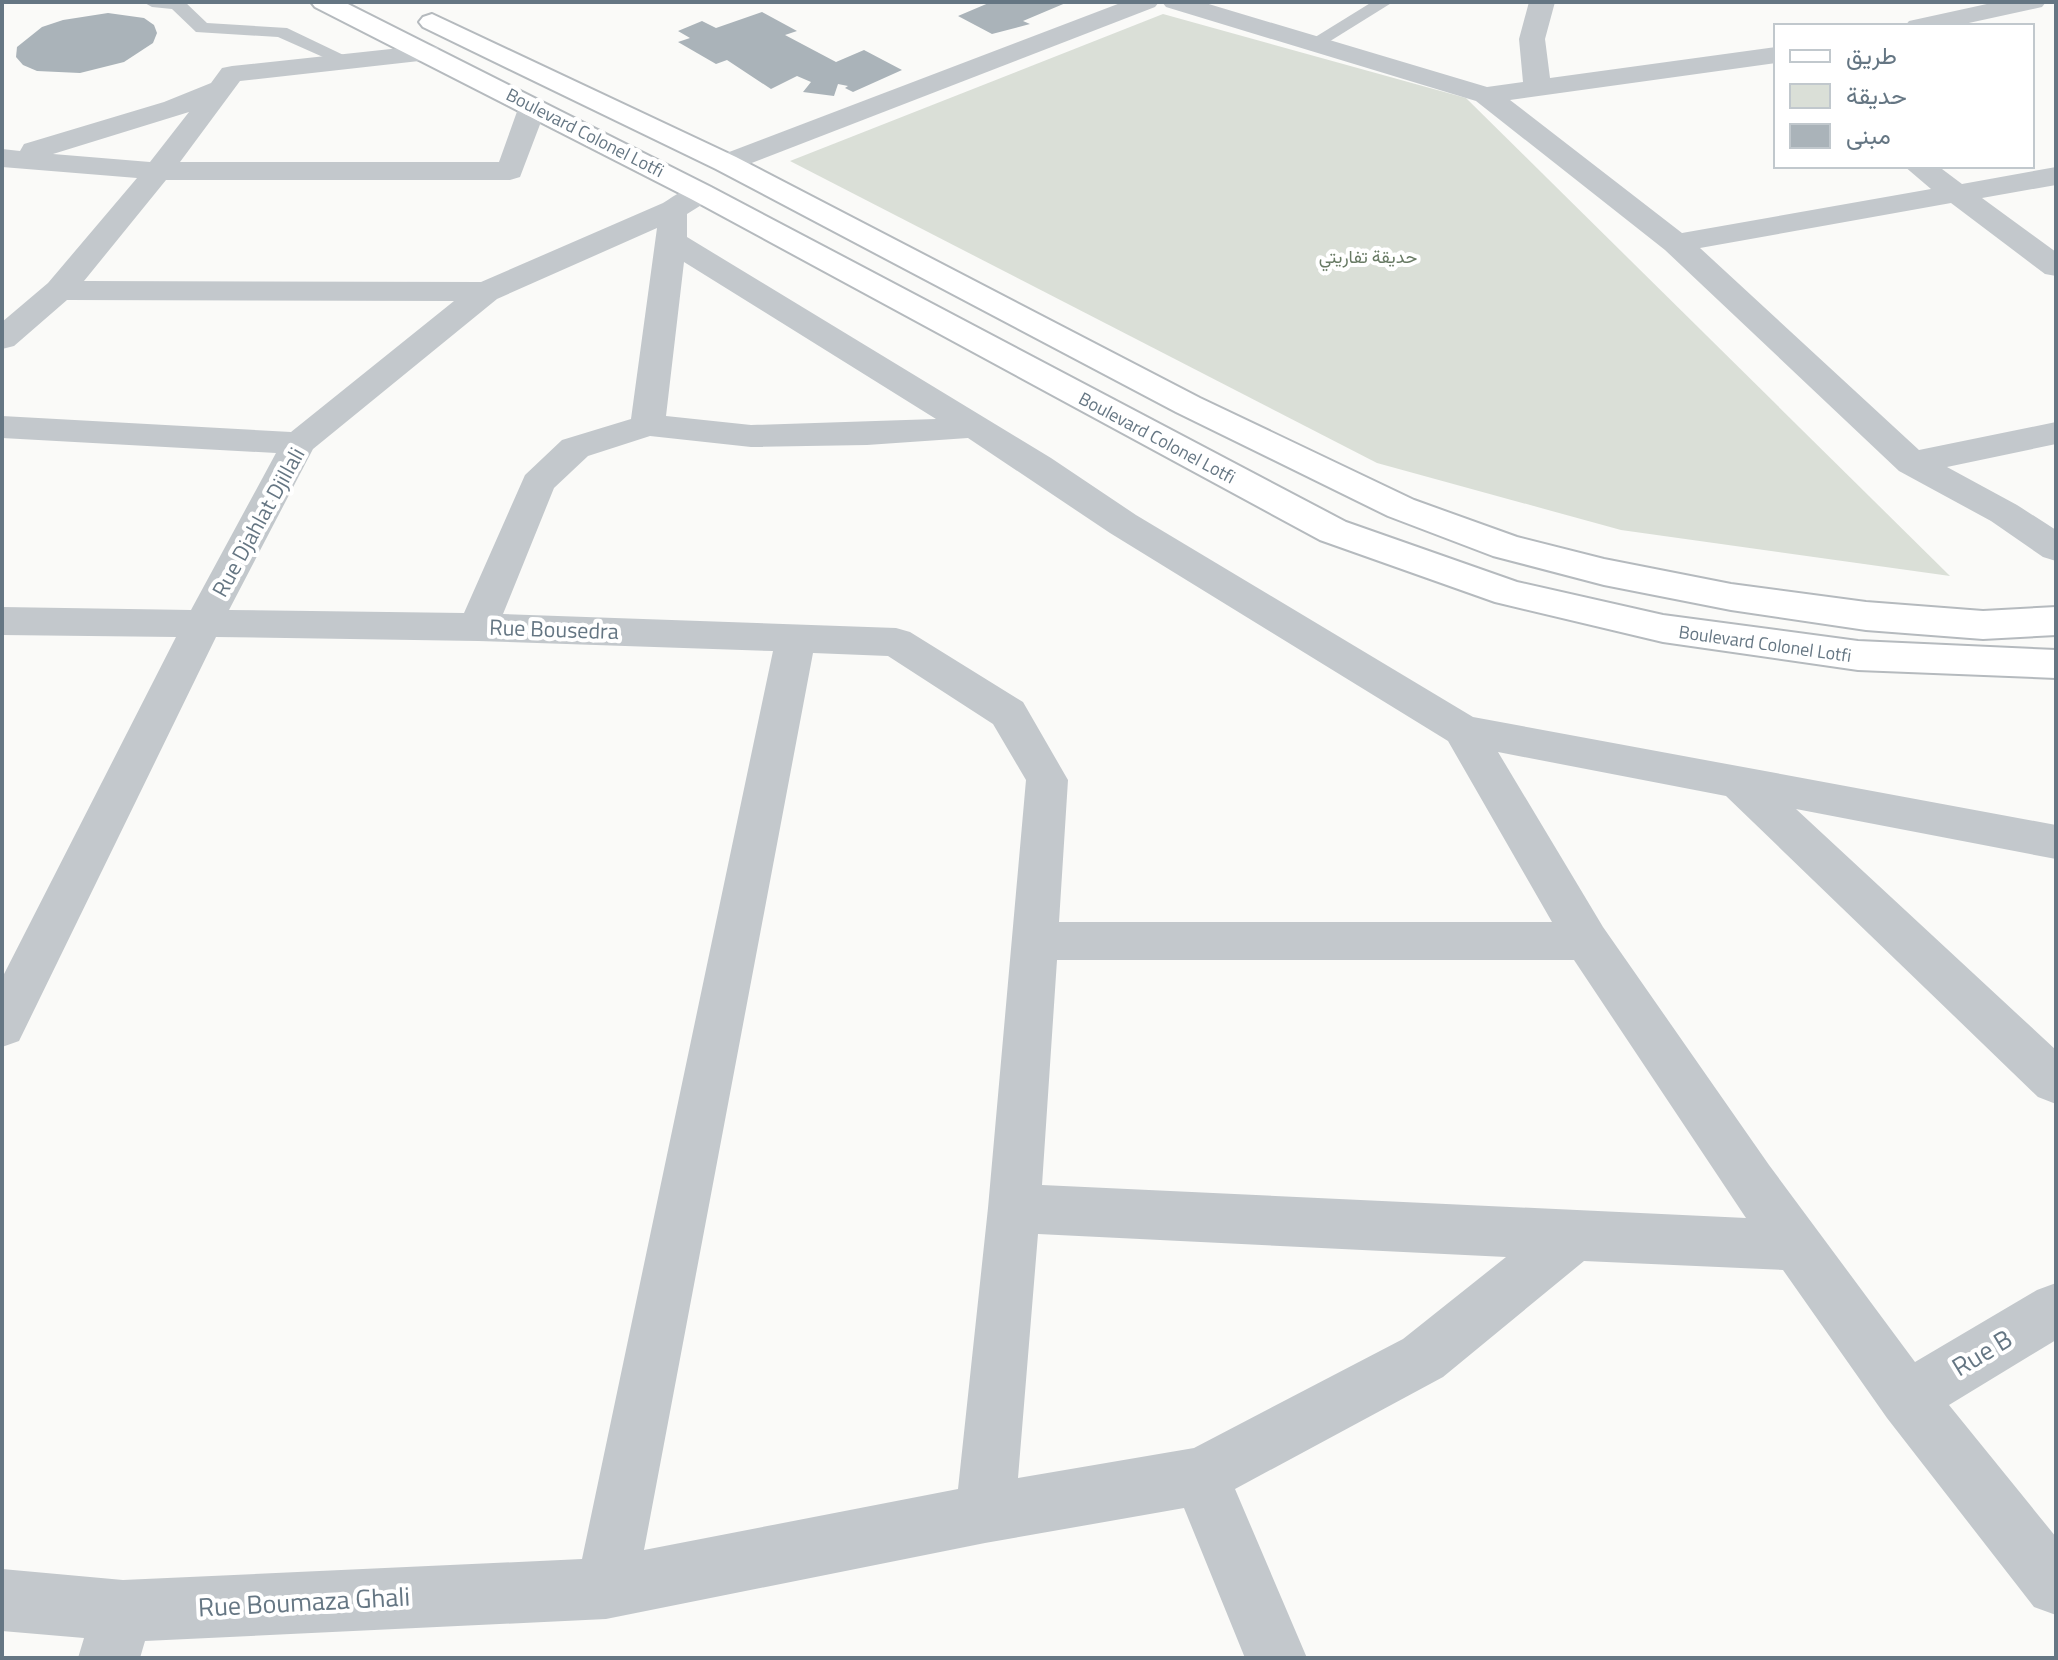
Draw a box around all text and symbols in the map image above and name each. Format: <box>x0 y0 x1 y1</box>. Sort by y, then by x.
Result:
legend <box>1774 24 2034 168</box>
text: طريق <box>1846 37 1897 73</box>
text: حديقة <box>1846 77 1907 113</box>
street label: Boulevard Colonel Lotfi <box>502 81 669 184</box>
text: مبنى <box>1846 117 1891 153</box>
park label: حديقة تفاريتي <box>1319 243 1417 272</box>
street label: Boulevard Colonel Lotfi <box>1074 385 1240 490</box>
street label: Rue Djahlat Djillali <box>203 441 313 603</box>
street label: Rue Bousedra <box>489 610 619 648</box>
street label: Boulevard Colonel Lotfi <box>1677 618 1853 669</box>
street label: Rue B <box>1944 1319 2019 1386</box>
street label: Rue Boumaza Ghali <box>197 1576 411 1627</box>

